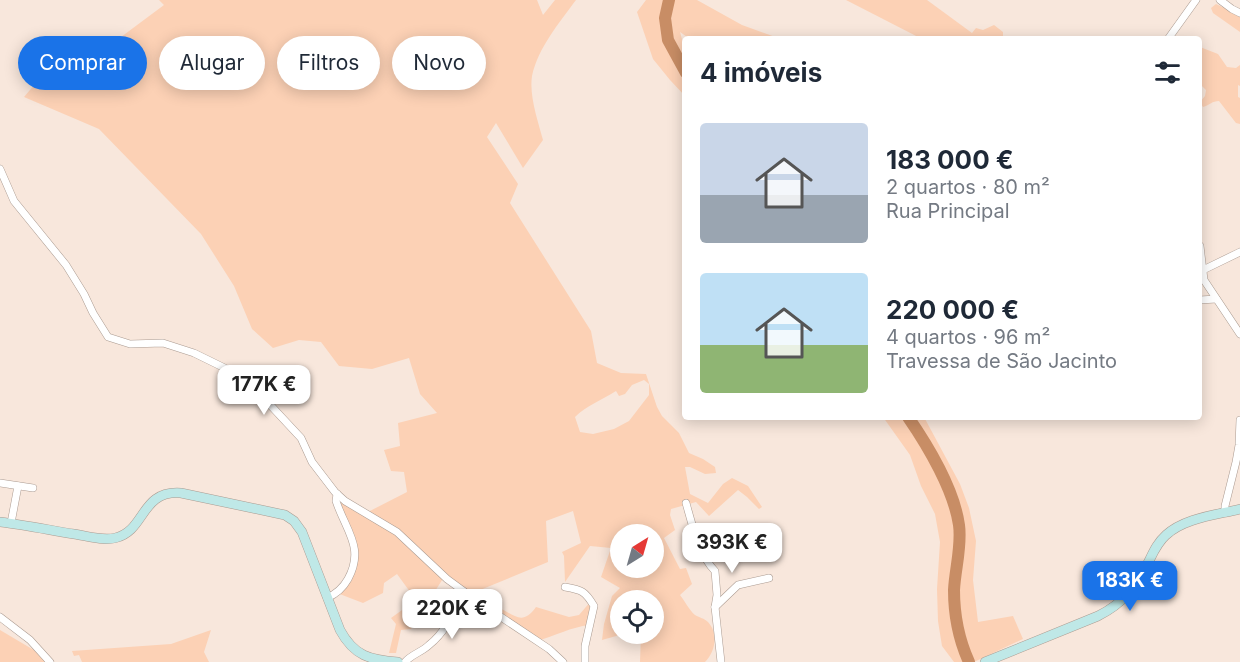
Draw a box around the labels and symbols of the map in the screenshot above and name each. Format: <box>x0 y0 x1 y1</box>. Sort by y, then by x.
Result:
pin: 177K € <box>215 365 313 416</box>
pin: 393K € <box>683 523 781 574</box>
north arrow <box>610 524 664 578</box>
pin: 183K € <box>1081 561 1179 612</box>
pin: 220K € <box>403 589 501 640</box>

